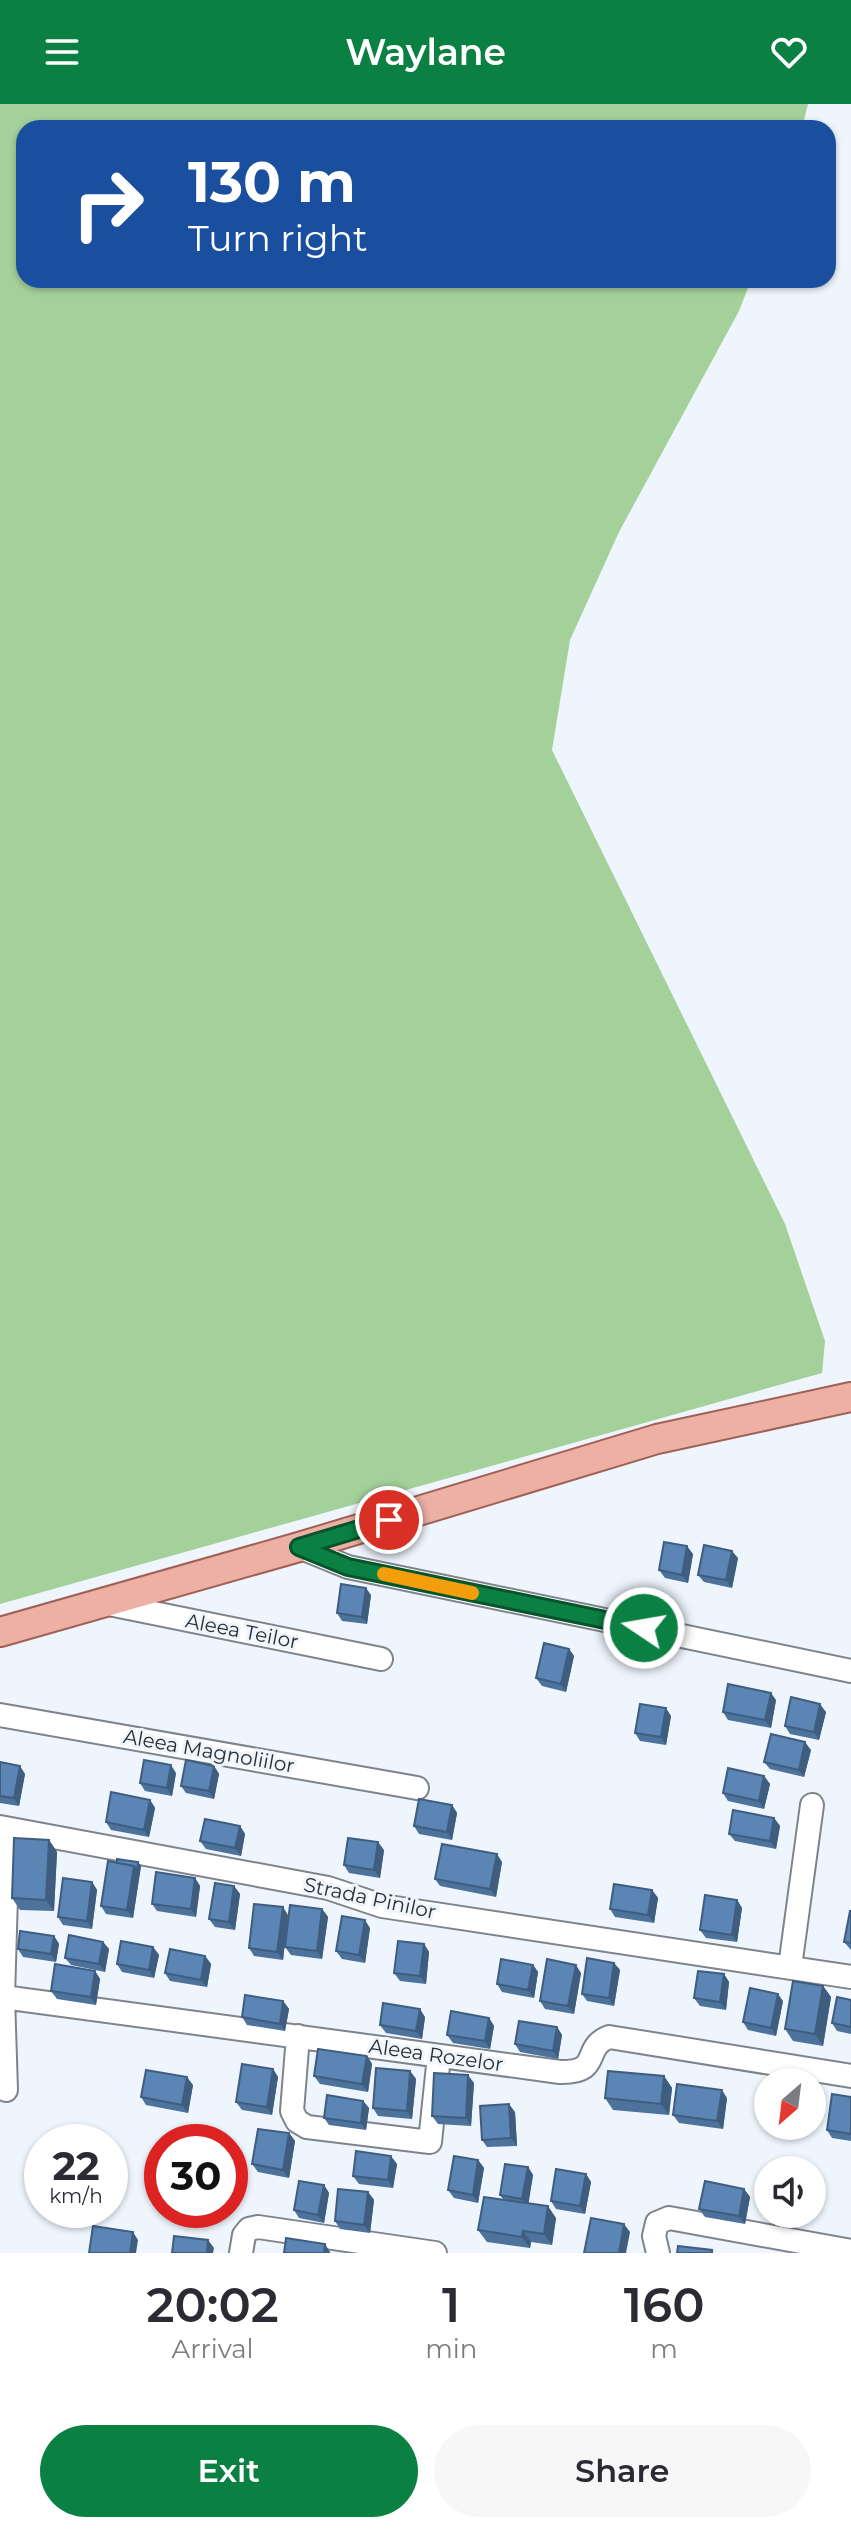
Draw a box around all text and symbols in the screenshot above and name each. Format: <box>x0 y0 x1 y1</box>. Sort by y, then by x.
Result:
icon: menu <box>40 30 84 74</box>
text: Waylane <box>345 30 506 74</box>
icon: heart <box>767 30 811 74</box>
text: 130 m <box>188 148 356 216</box>
icon: right <box>56 152 160 256</box>
text: Turn right <box>188 216 368 260</box>
pin <box>355 1486 423 1554</box>
icon: arrive <box>367 1498 411 1542</box>
position arrow <box>602 1586 686 1670</box>
street label: Aleea Teilor <box>184 1608 300 1654</box>
street label: Aleea Magnoliilor <box>122 1724 296 1778</box>
street label: Strada Pinilor <box>302 1872 438 1924</box>
street label: Aleea Rozelor <box>367 2034 505 2076</box>
north arrow <box>754 2068 826 2140</box>
map controls <box>754 2068 826 2228</box>
speed limit sign: 30 <box>144 2124 248 2228</box>
text: 22 <box>52 2141 100 2190</box>
button: sound <box>754 2156 826 2228</box>
text: km/h <box>49 2184 103 2208</box>
text: 20:02 <box>147 2276 279 2334</box>
text: 1 <box>442 2276 460 2334</box>
text: 160 <box>624 2276 705 2334</box>
text: Arrival <box>172 2333 254 2365</box>
text: min <box>425 2333 477 2365</box>
text: m <box>650 2333 678 2365</box>
button: Exit <box>40 2425 418 2517</box>
button: Share <box>434 2425 811 2517</box>

